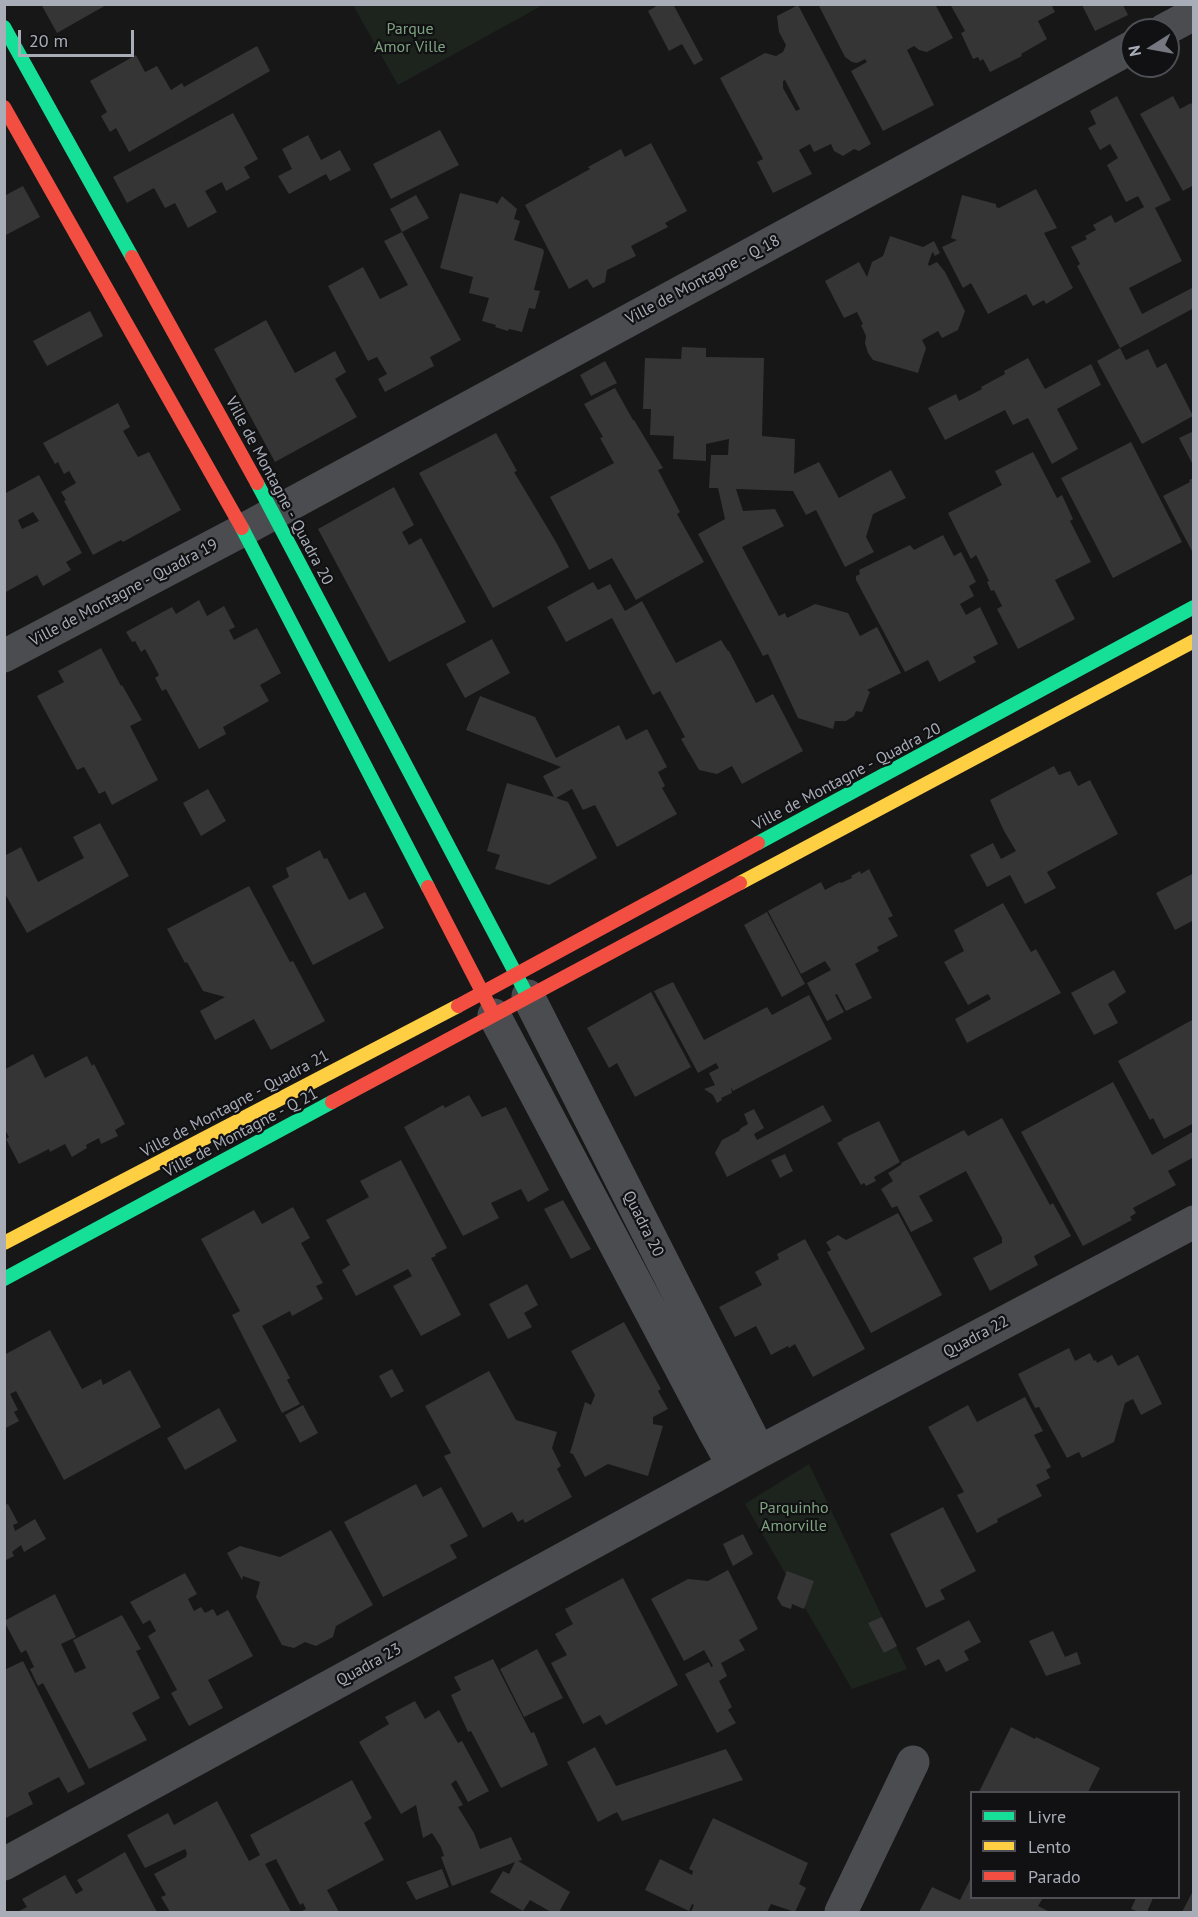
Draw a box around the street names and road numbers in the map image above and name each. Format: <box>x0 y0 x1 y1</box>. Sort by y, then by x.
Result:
street label: Ville de Montagne - Q 18 <box>623 231 783 329</box>
street label: Ville de Montagne - Quadra 20 <box>221 394 337 588</box>
street label: Ville de Montagne - Quadra 19 <box>27 535 221 651</box>
street label: Ville de Montagne - Quadra 20 <box>750 719 944 835</box>
street label: Ville de Montagne - Quadra 21 <box>138 1046 332 1162</box>
street label: Ville de Montagne - Q 21 <box>161 1084 321 1182</box>
street label: Quadra 20 <box>618 1188 668 1260</box>
street label: Quadra 22 <box>940 1312 1012 1362</box>
street label: Quadra 23 <box>333 1639 405 1691</box>

